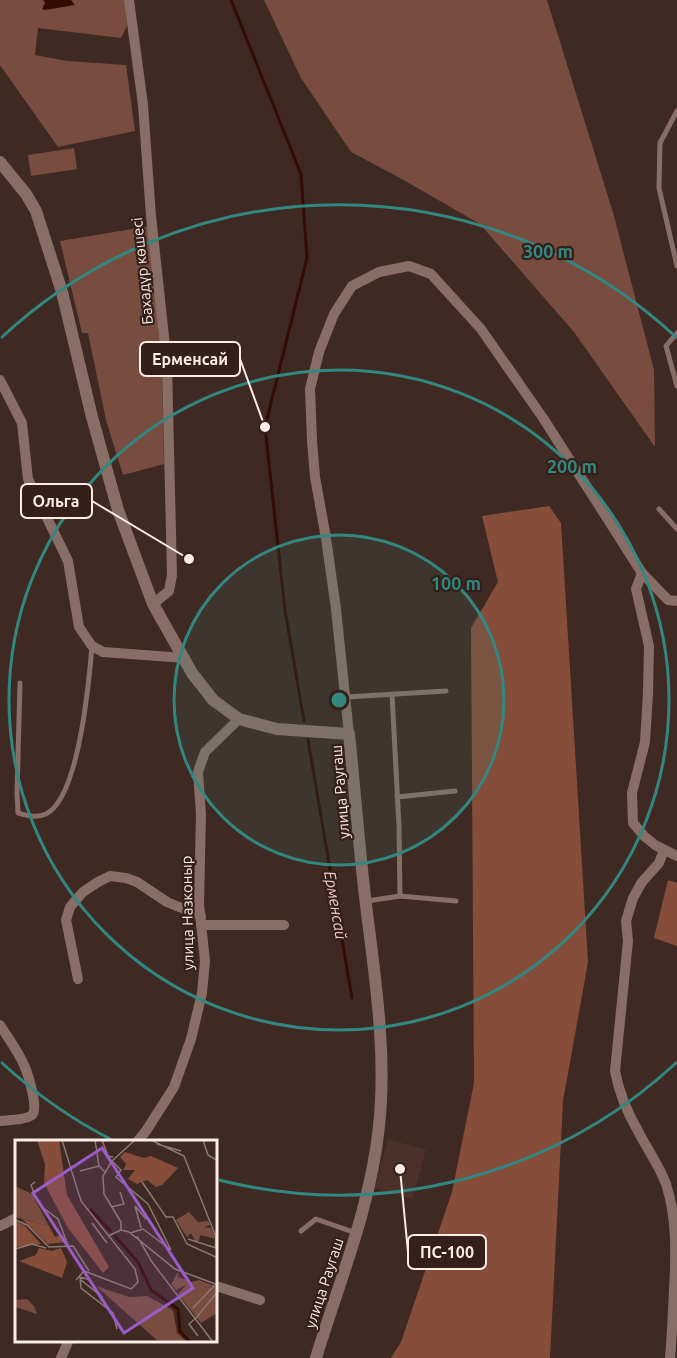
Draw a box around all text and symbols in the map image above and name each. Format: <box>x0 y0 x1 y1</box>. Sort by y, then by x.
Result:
street label: Бахадүр көшесі <box>128 216 156 326</box>
text: 300 m <box>523 241 573 261</box>
callout: Ерменсай <box>140 342 240 376</box>
text: Ерменсай <box>152 350 228 368</box>
text: 200 m <box>547 456 597 476</box>
callout: Ольга <box>21 484 92 518</box>
text: Ольга <box>33 492 80 510</box>
text: 100 m <box>431 573 481 593</box>
centre of rings <box>329 690 349 710</box>
street label: улица Раугаш <box>327 744 353 840</box>
street label: улица Назконыр <box>177 855 197 971</box>
water label: Ерменсай <box>321 869 351 941</box>
inset map <box>15 1140 218 1343</box>
callout: ПС-100 <box>408 1235 486 1269</box>
street label: улица Раугаш <box>301 1236 347 1330</box>
text: ПС-100 <box>420 1243 474 1261</box>

